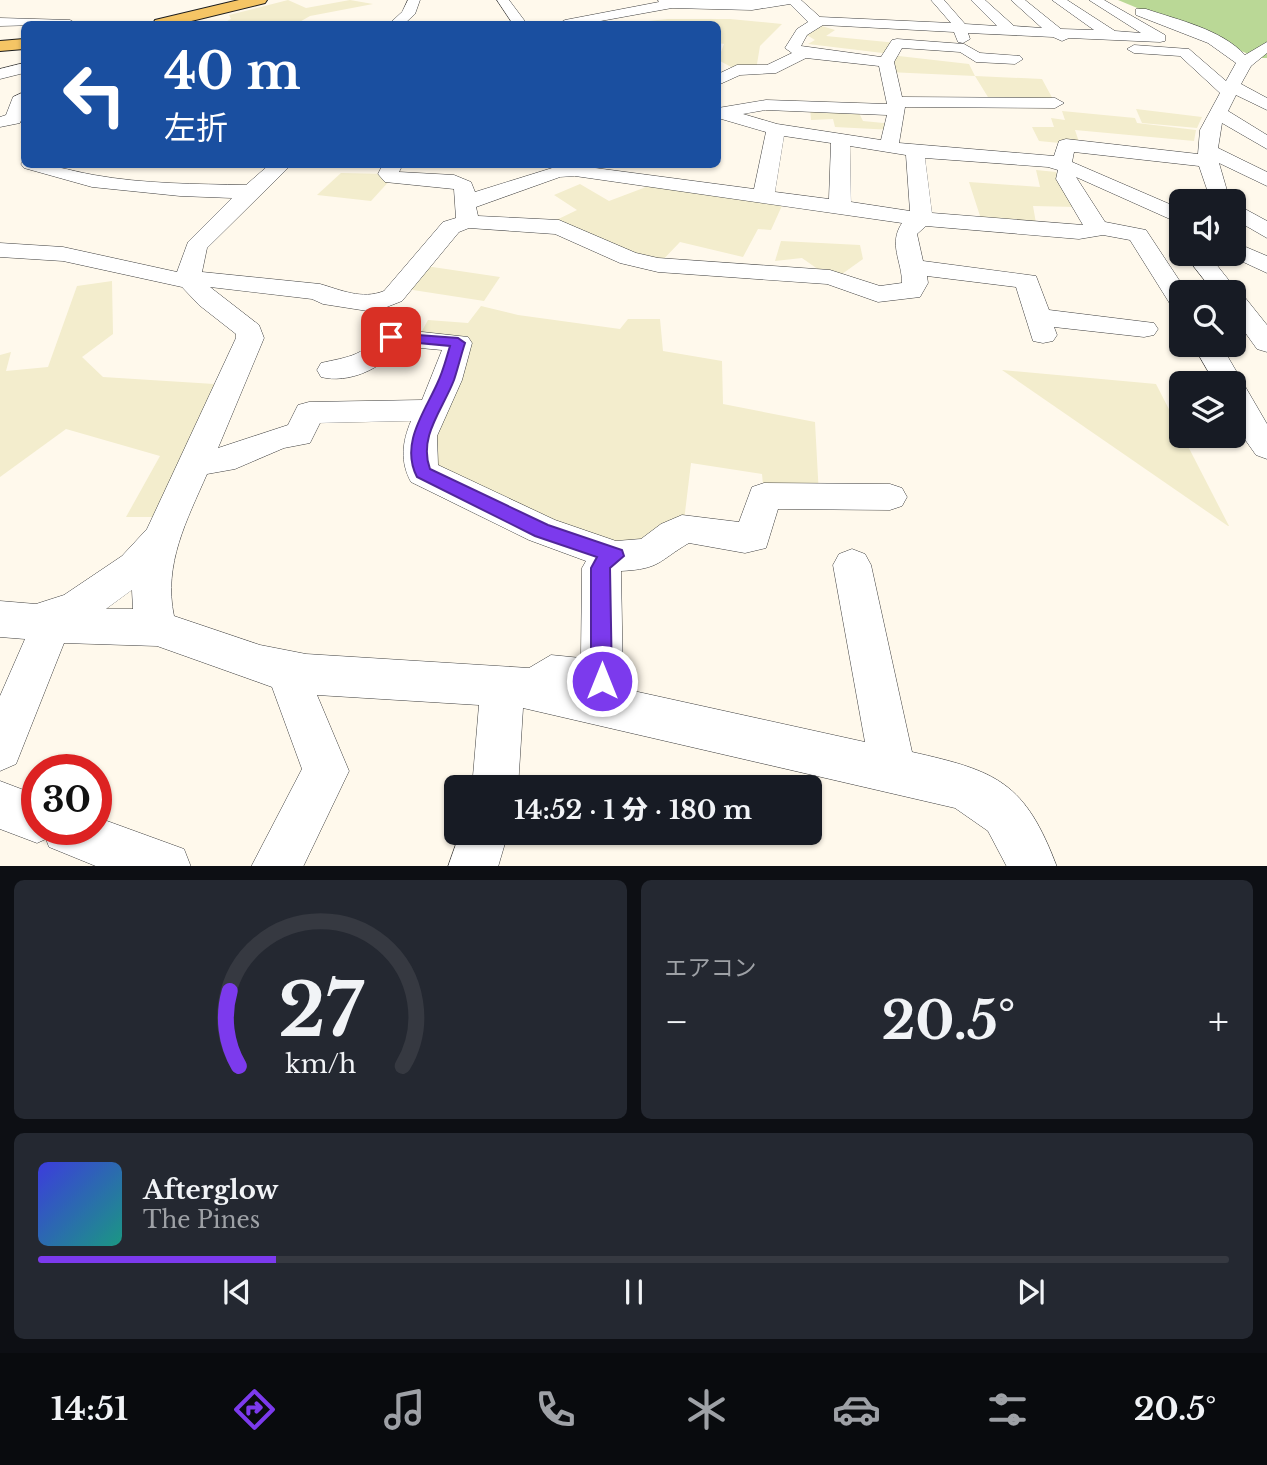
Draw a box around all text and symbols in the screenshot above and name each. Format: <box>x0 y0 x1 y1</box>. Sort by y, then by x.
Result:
text: 40 m <box>164 41 301 102</box>
icon: left <box>49 49 140 140</box>
text: 左折 <box>164 108 228 148</box>
map controls <box>1169 189 1246 448</box>
button: sound <box>1169 189 1246 266</box>
button: search <box>1169 280 1246 357</box>
pin <box>361 307 421 367</box>
icon: arrive <box>372 318 410 356</box>
button: layers <box>1169 371 1246 448</box>
position arrow <box>565 644 639 718</box>
speed limit sign: 30 <box>21 754 112 845</box>
text: 14:52 · 1 分 · 180 m <box>514 794 752 826</box>
text: エアコン <box>665 954 757 982</box>
text: 27 <box>278 965 364 1056</box>
text: 20.5° <box>881 989 1015 1053</box>
text: − <box>665 998 689 1045</box>
text: + <box>1208 998 1229 1045</box>
text: km/h <box>285 1048 356 1079</box>
text: Afterglow <box>143 1174 279 1206</box>
text: The Pines <box>143 1206 260 1234</box>
icon: previous <box>218 1273 256 1311</box>
icon: pause <box>615 1273 653 1311</box>
icon: next <box>1012 1273 1050 1311</box>
icon: directions <box>230 1385 279 1434</box>
icon: music <box>380 1385 429 1434</box>
icon: phone <box>531 1385 580 1434</box>
icon: climate <box>682 1385 731 1434</box>
icon: car <box>832 1385 881 1434</box>
icon: filters <box>983 1385 1032 1434</box>
text: 14:51 <box>51 1389 128 1429</box>
text: 20.5° <box>1134 1389 1216 1429</box>

